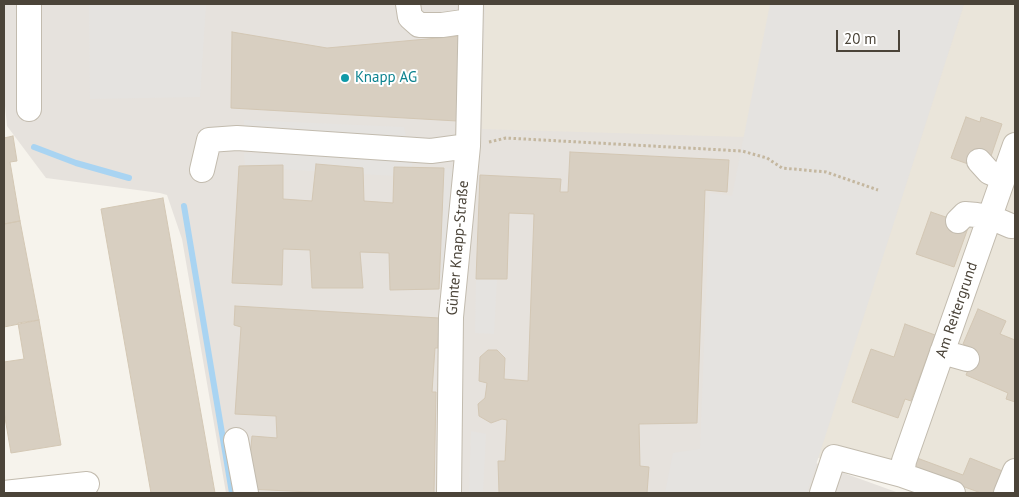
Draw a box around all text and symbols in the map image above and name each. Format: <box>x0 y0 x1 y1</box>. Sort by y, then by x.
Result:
scale bar <box>839 20 903 52</box>
text: 20 m <box>844 29 877 48</box>
place label: Knapp AG <box>355 69 417 87</box>
marker: Knapp AG <box>339 72 351 84</box>
street label: Günter Knapp-Straße <box>443 180 473 316</box>
street label: Am Reitergrund <box>932 260 982 360</box>

